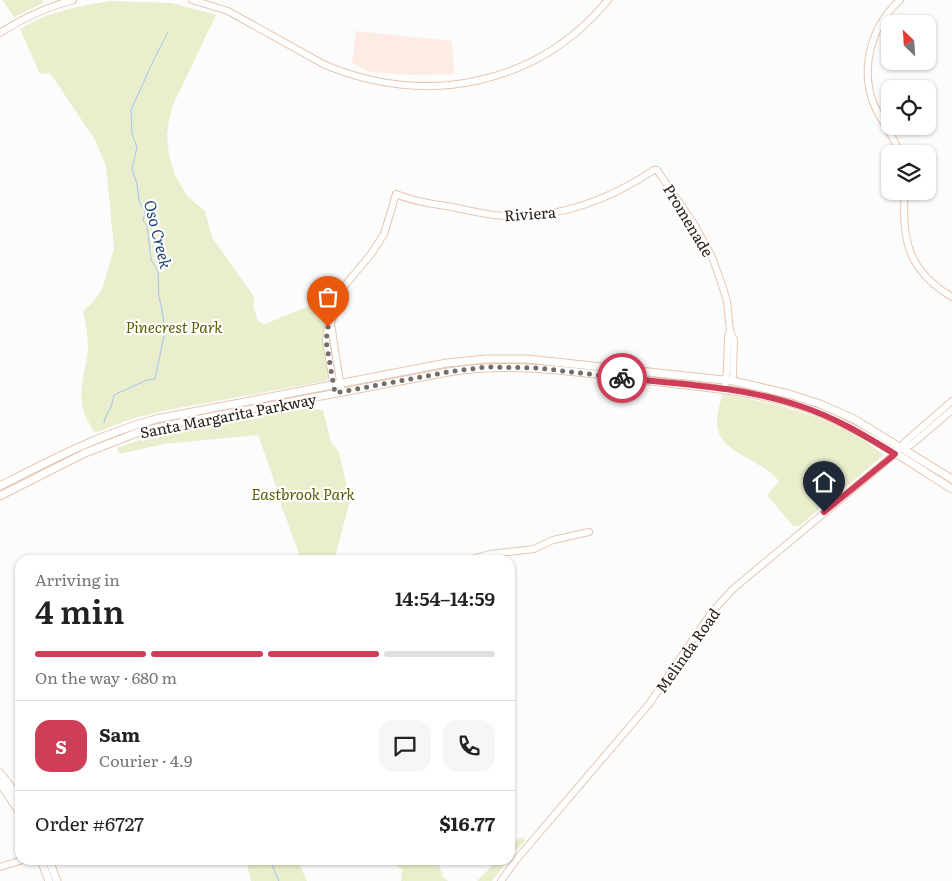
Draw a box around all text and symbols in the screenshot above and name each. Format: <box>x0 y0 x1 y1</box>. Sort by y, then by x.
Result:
north arrow <box>881 15 936 70</box>
map controls <box>881 15 936 200</box>
button: locate <box>881 80 936 135</box>
button: layers <box>881 145 936 200</box>
street label: Promenade <box>658 179 720 261</box>
water label: Oso Creek <box>139 197 179 271</box>
street label: Riviera <box>503 200 558 226</box>
pin <box>307 276 349 327</box>
icon: bag <box>314 283 342 311</box>
park label: Pinecrest Park <box>126 315 223 338</box>
courier <box>597 353 647 403</box>
icon: bike <box>608 364 636 392</box>
street label: Santa Margarita Parkway <box>138 387 318 443</box>
pin <box>803 461 845 512</box>
icon: home <box>810 468 838 496</box>
park label: Eastbrook Park <box>251 482 355 505</box>
text: Arriving in <box>35 567 120 591</box>
text: 14:54–14:59 <box>395 584 495 612</box>
text: 4 min <box>35 586 125 634</box>
street label: Melinda Road <box>649 603 725 697</box>
text: On the way · 680 m <box>35 665 177 689</box>
text: Sam <box>99 720 140 748</box>
button: chat <box>379 720 431 772</box>
button: phone <box>443 720 495 772</box>
text: S <box>55 732 67 760</box>
text: Courier · 4.9 <box>99 748 192 772</box>
text: Order #6727 <box>35 809 144 837</box>
text: $16.77 <box>439 809 495 837</box>

